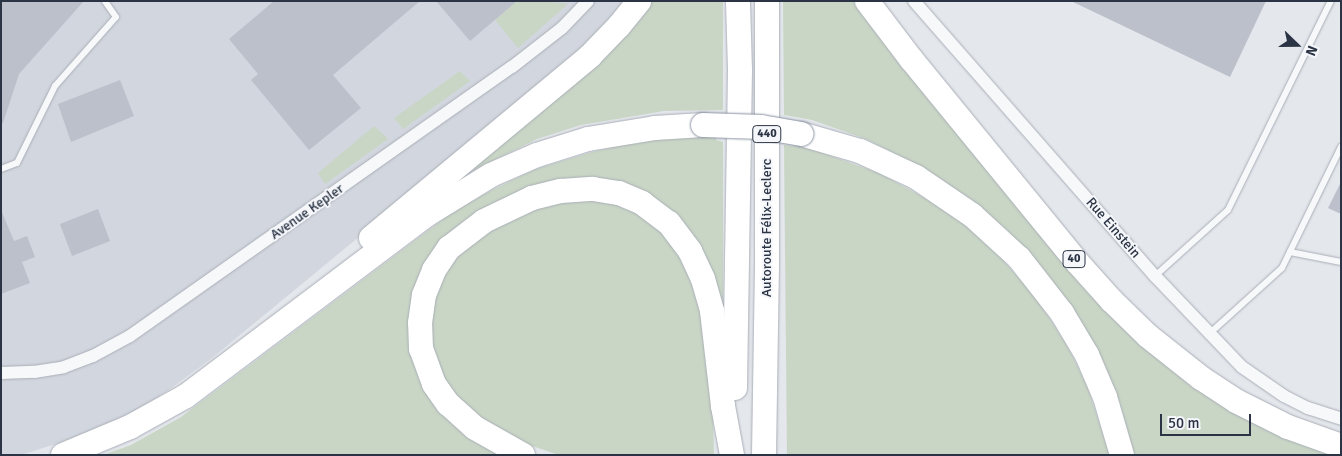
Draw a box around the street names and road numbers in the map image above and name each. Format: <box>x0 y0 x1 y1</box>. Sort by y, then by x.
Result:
road number: 440 <box>752 125 782 144</box>
street label: Autoroute Félix-Leclerc <box>759 159 775 297</box>
street label: Avenue Kepler <box>267 181 347 243</box>
street label: Rue Einstein <box>1082 194 1144 262</box>
road number: 40 <box>1062 250 1086 268</box>

